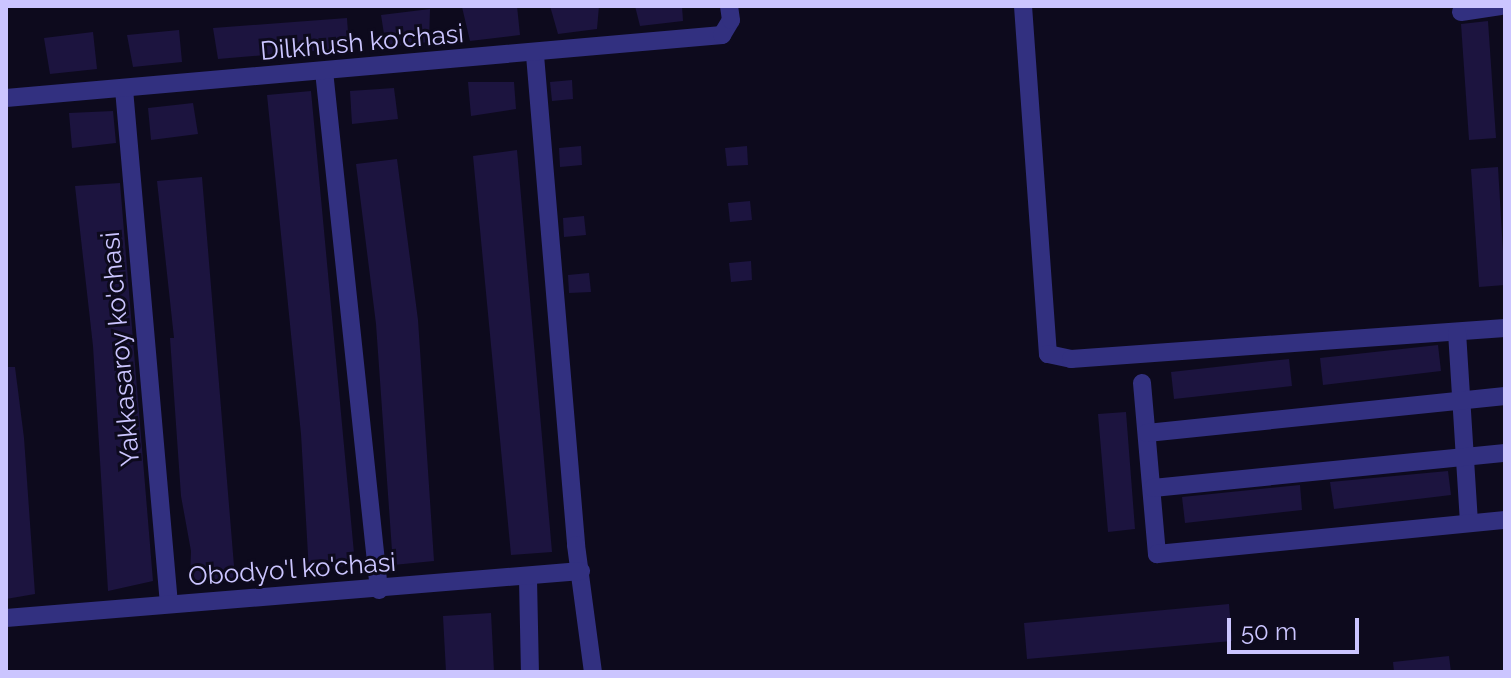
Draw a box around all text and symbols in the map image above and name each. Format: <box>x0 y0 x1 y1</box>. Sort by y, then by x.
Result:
street label: Dilkhush ko'chasi <box>259 19 465 67</box>
street label: Yakkasaroy ko'chasi <box>95 230 147 468</box>
street label: Obodyo'l ko'chasi <box>187 547 397 593</box>
scale bar <box>1231 602 1363 652</box>
text: 50 m <box>1241 617 1297 646</box>

